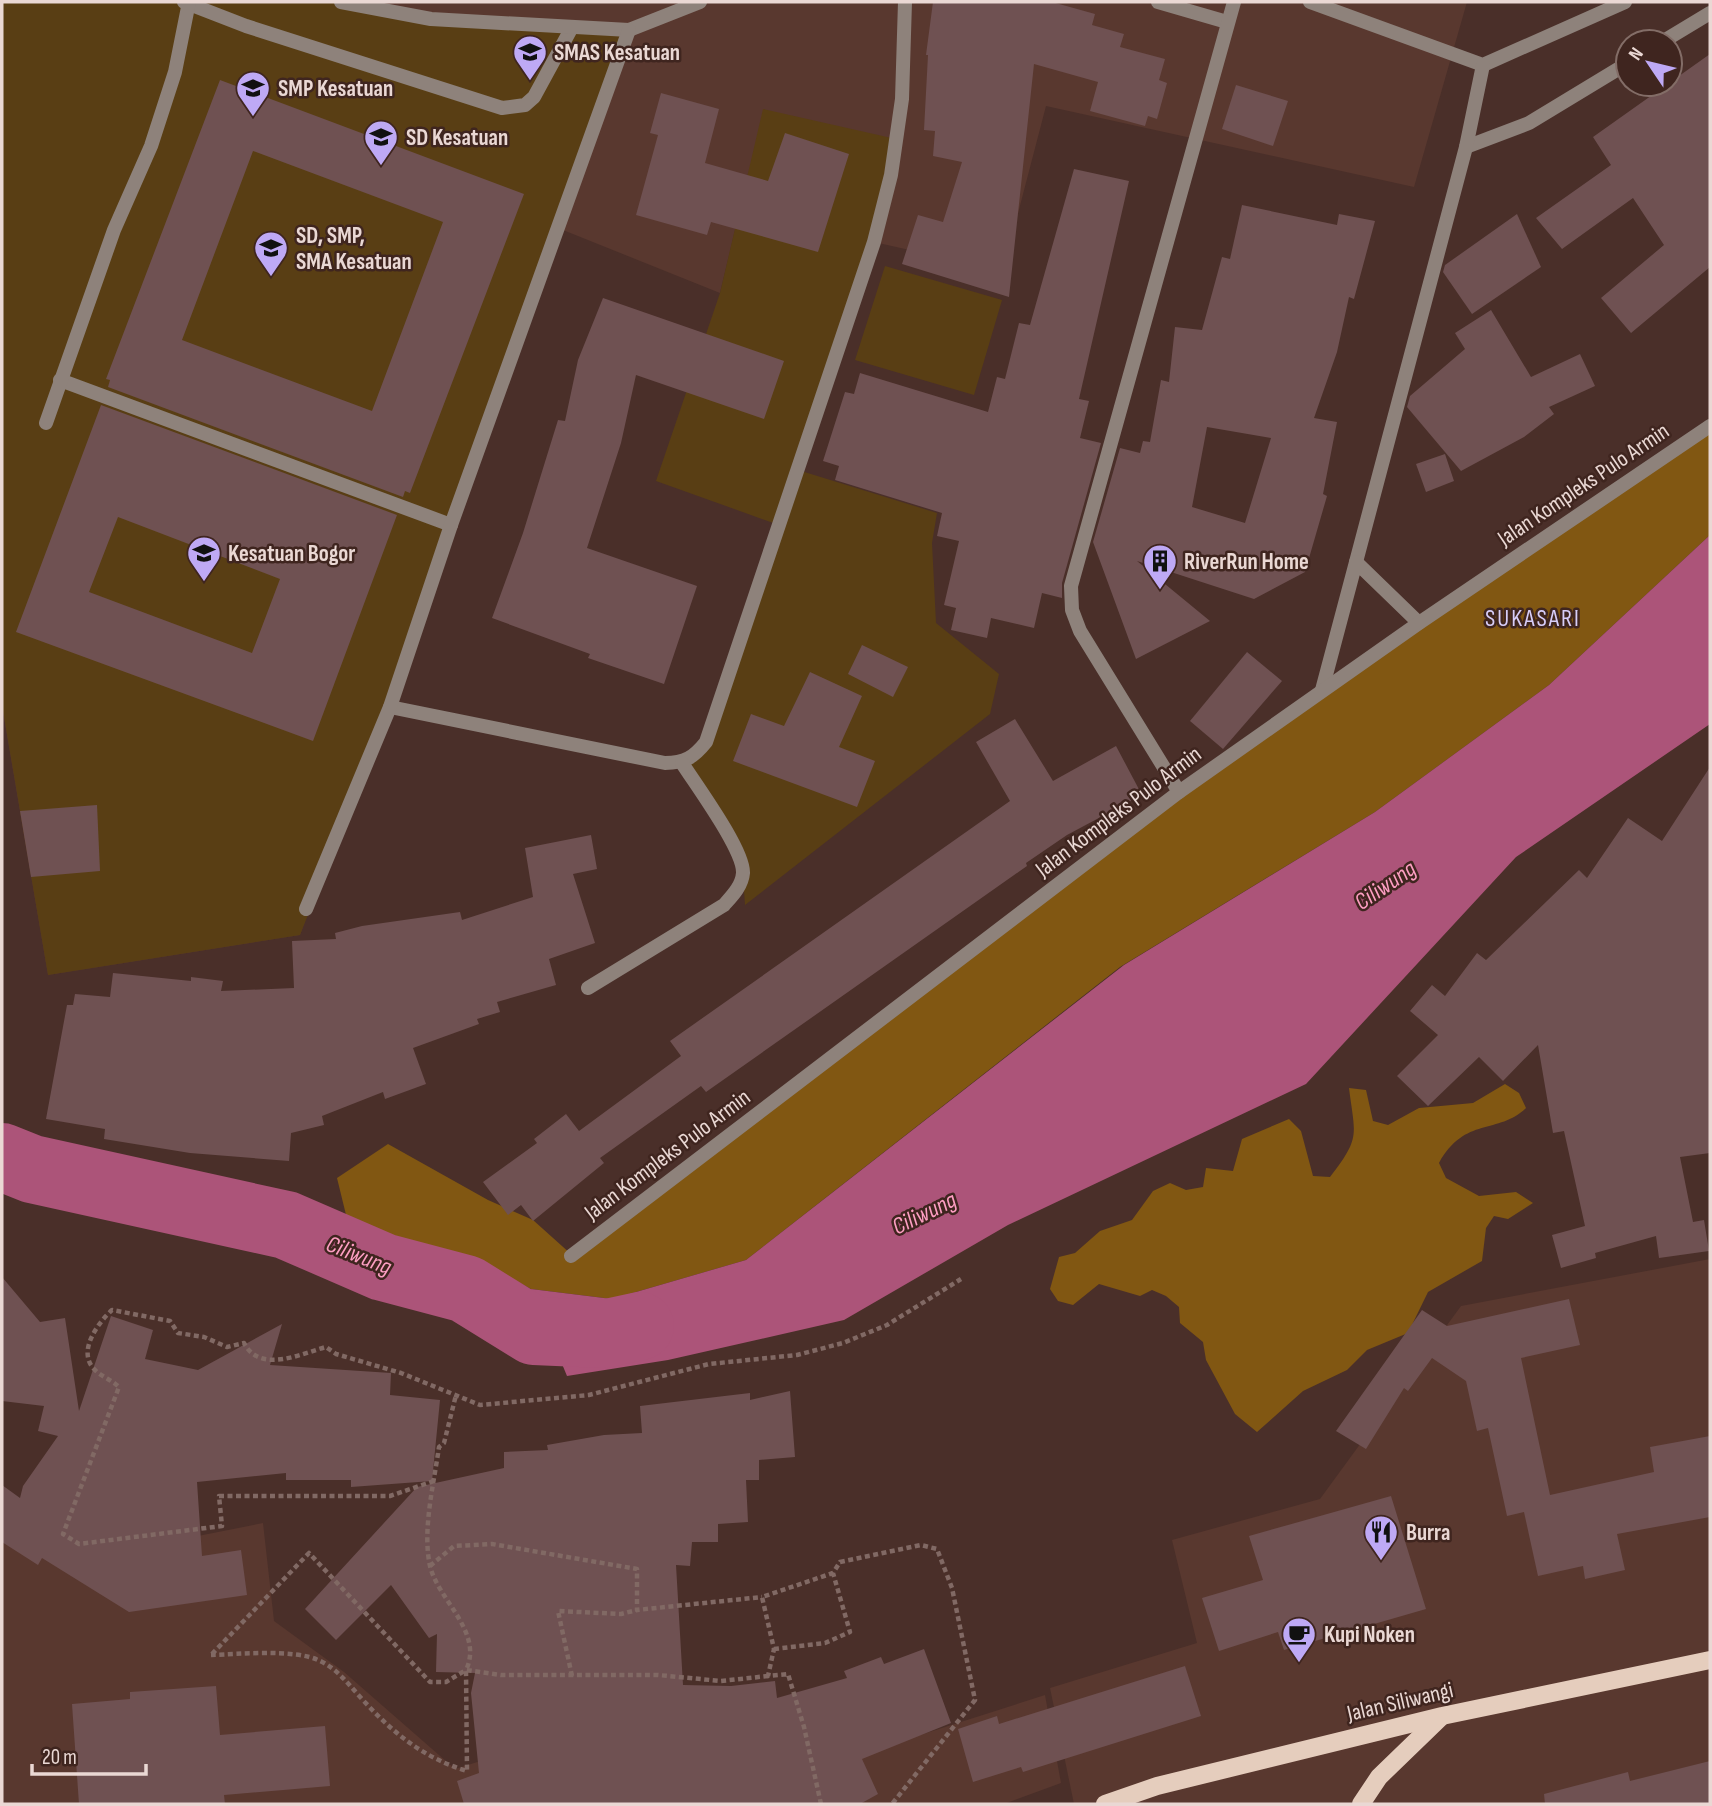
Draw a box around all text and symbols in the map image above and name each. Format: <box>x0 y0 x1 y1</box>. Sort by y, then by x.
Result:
north arrow <box>1614 28 1684 98</box>
school or university icon: SMAS Kesatuan <box>511 33 549 82</box>
place label: SMAS Kesatuan <box>554 39 680 67</box>
text: N <box>1624 43 1649 65</box>
school or university icon: SMP Kesatuan <box>234 69 272 118</box>
place label: SMP Kesatuan <box>278 75 393 103</box>
school or university icon: SD Kesatuan <box>362 118 400 167</box>
place label: SD Kesatuan <box>406 124 508 152</box>
place label: SD, SMP, SMA Kesatuan <box>296 222 412 276</box>
school or university icon: SD, SMP, SMA Kesatuan <box>252 229 290 278</box>
street label: Jalan Kompleks Pulo Armin <box>1492 417 1675 553</box>
school or university icon: Kesatuan Bogor <box>185 534 223 583</box>
place label: Kesatuan Bogor <box>228 540 355 568</box>
building icon: RiverRun Home <box>1141 542 1179 591</box>
place label: RiverRun Home <box>1184 548 1309 576</box>
district label: SUKASARI <box>1485 604 1581 633</box>
street label: Jalan Kompleks Pulo Armin <box>1029 740 1207 884</box>
water label: Ciliwung <box>1349 854 1422 916</box>
street label: Jalan Kompleks Pulo Armin <box>578 1083 756 1227</box>
water label: Ciliwung <box>887 1185 961 1241</box>
water label: Ciliwung <box>322 1229 396 1282</box>
restaurant icon: Burra <box>1362 1513 1400 1562</box>
place label: Burra <box>1406 1519 1450 1547</box>
cafe icon: Kupi Noken <box>1280 1615 1318 1664</box>
place label: Kupi Noken <box>1324 1621 1415 1649</box>
street label: Jalan Siliwangi <box>1343 1676 1456 1728</box>
scale bar <box>32 1732 145 1776</box>
text: 20 m <box>42 1745 77 1770</box>

